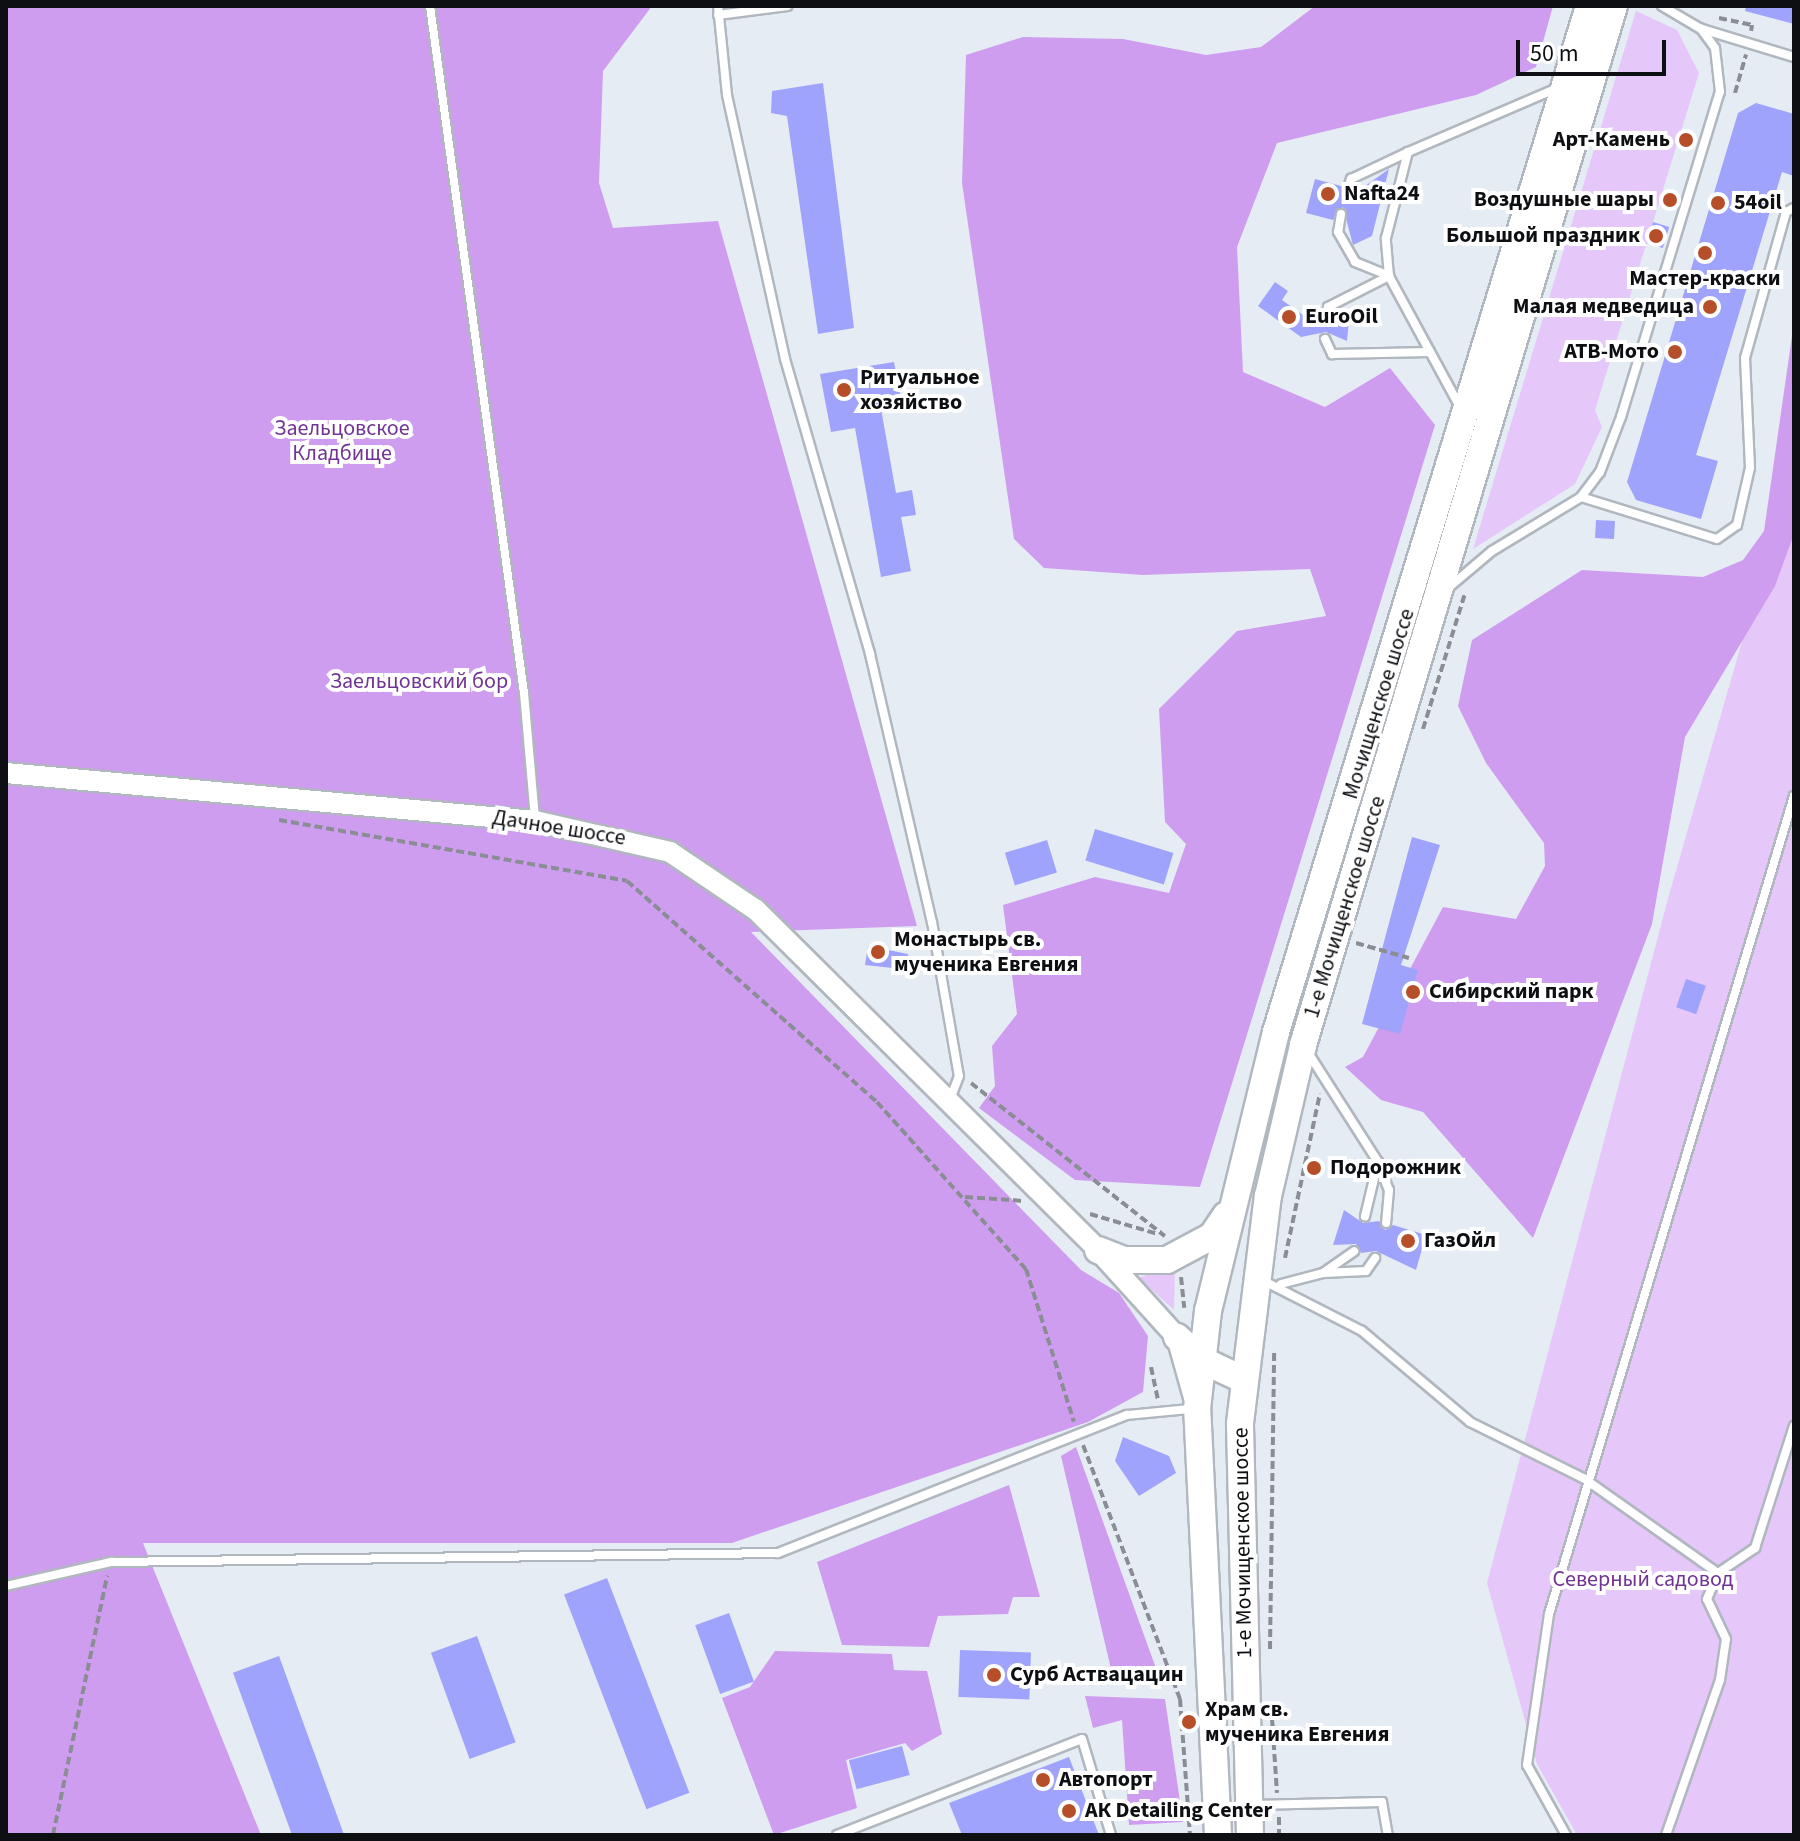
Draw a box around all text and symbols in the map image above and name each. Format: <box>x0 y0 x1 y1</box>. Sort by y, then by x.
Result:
scale bar <box>1520 24 1670 74</box>
text: 50 m <box>1530 36 1579 71</box>
place label: Арт-Камень <box>1553 127 1670 153</box>
marker: Арт-Камень <box>1677 131 1695 149</box>
place label: Nafta24 <box>1344 181 1420 207</box>
marker: Nafta24 <box>1319 185 1337 203</box>
place label: Воздушные шары <box>1474 187 1654 213</box>
place label: 54oil <box>1734 190 1782 216</box>
marker: Воздушные шары <box>1661 191 1679 209</box>
marker: 54oil <box>1709 194 1727 212</box>
place label: Большой праздник <box>1446 223 1640 249</box>
marker: Большой праздник <box>1647 227 1665 245</box>
marker: Мастер-краски <box>1696 244 1714 262</box>
place label: Мастер-краски <box>1629 266 1781 292</box>
place label: Малая медведица <box>1513 294 1694 320</box>
marker: Малая медведица <box>1701 298 1719 316</box>
place label: EuroOil <box>1305 304 1378 330</box>
marker: EuroOil <box>1280 308 1298 326</box>
place label: АТВ-Мото <box>1564 339 1659 365</box>
marker: АТВ-Мото <box>1666 343 1684 361</box>
place label: Ритуальное хозяйство <box>860 364 980 416</box>
marker: Ритуальное хозяйство <box>835 381 853 399</box>
park label: Заельцовское Кладбище <box>274 415 410 466</box>
street label: Мочищенское шоссе <box>1337 606 1421 802</box>
park label: Заельцовский бор <box>330 669 508 695</box>
street label: 1-е Мочищенское шоссе <box>1299 793 1391 1021</box>
street label: Дачное шоссе <box>490 804 628 852</box>
place label: Монастырь св. мученика Евгения <box>894 926 1078 978</box>
marker: Монастырь св. мученика Евгения <box>869 943 887 961</box>
place label: Сибирский парк <box>1429 979 1594 1005</box>
marker: Сибирский парк <box>1404 983 1422 1001</box>
place label: Подорожник <box>1330 1155 1461 1181</box>
marker: Подорожник <box>1305 1159 1323 1177</box>
place label: ГазОйл <box>1424 1228 1496 1254</box>
marker: ГазОйл <box>1399 1232 1417 1250</box>
street label: 1-е Мочищенское шоссе <box>1228 1427 1258 1659</box>
park label: Северный садовод <box>1552 1567 1734 1593</box>
place label: Сурб Аствацацин <box>1010 1662 1184 1688</box>
marker: Сурб Аствацацин <box>985 1666 1003 1684</box>
place label: Храм св. мученика Евгения <box>1205 1696 1389 1748</box>
marker: Храм св. мученика Евгения <box>1180 1713 1198 1731</box>
place label: Автопорт <box>1059 1767 1153 1793</box>
marker: Автопорт <box>1034 1771 1052 1789</box>
place label: АК Detailing Center <box>1085 1798 1272 1824</box>
marker: АК Detailing Center <box>1060 1802 1078 1820</box>

